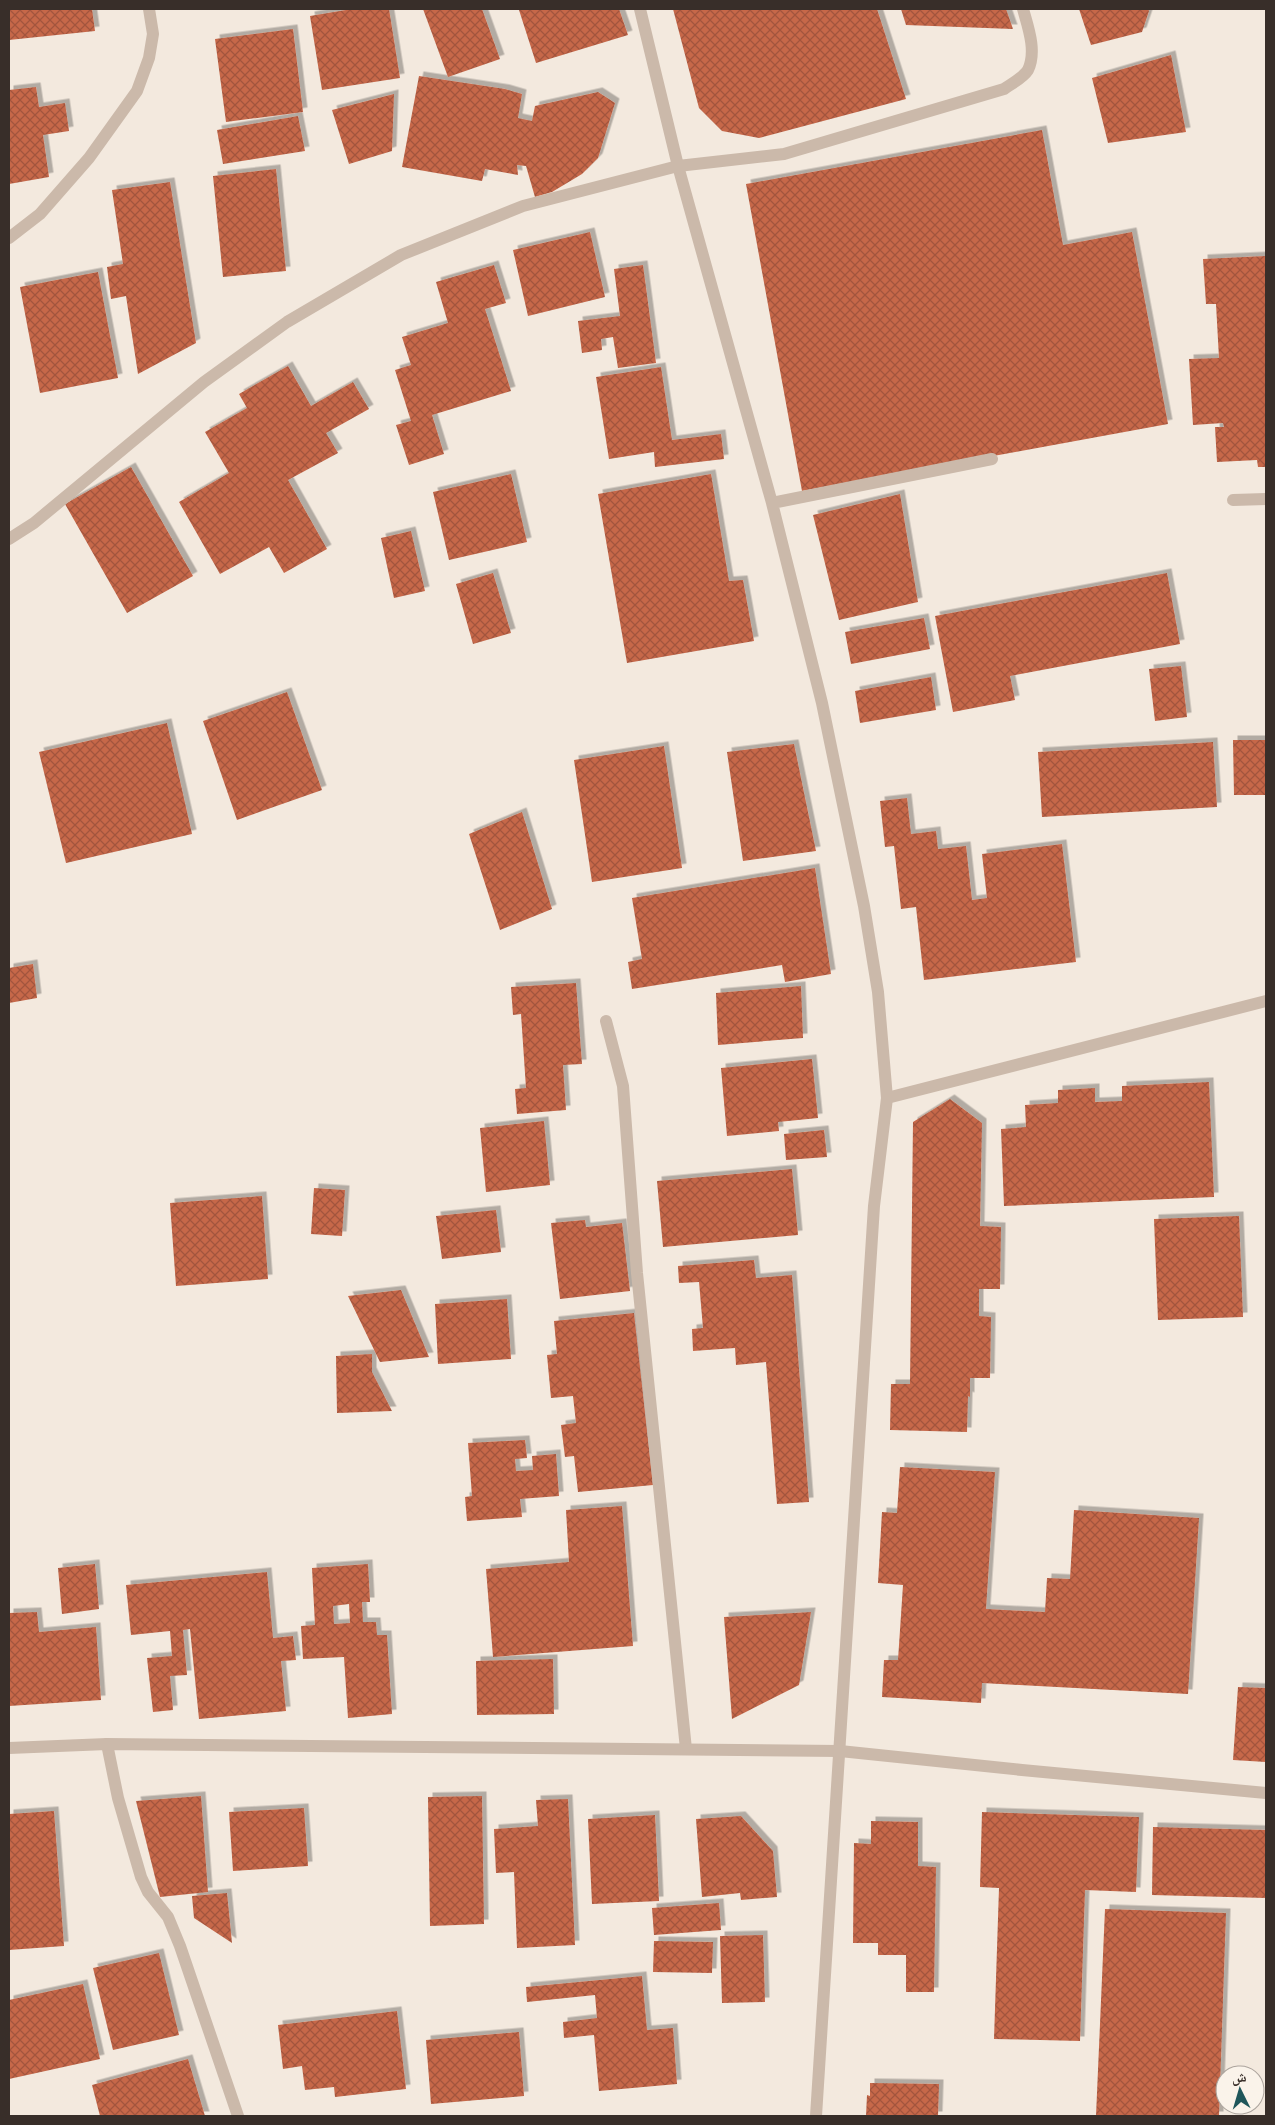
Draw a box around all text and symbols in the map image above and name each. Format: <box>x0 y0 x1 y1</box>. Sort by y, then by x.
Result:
north arrow <box>1215 2065 1265 2115</box>
text: ش <box>1231 2068 1247 2087</box>

